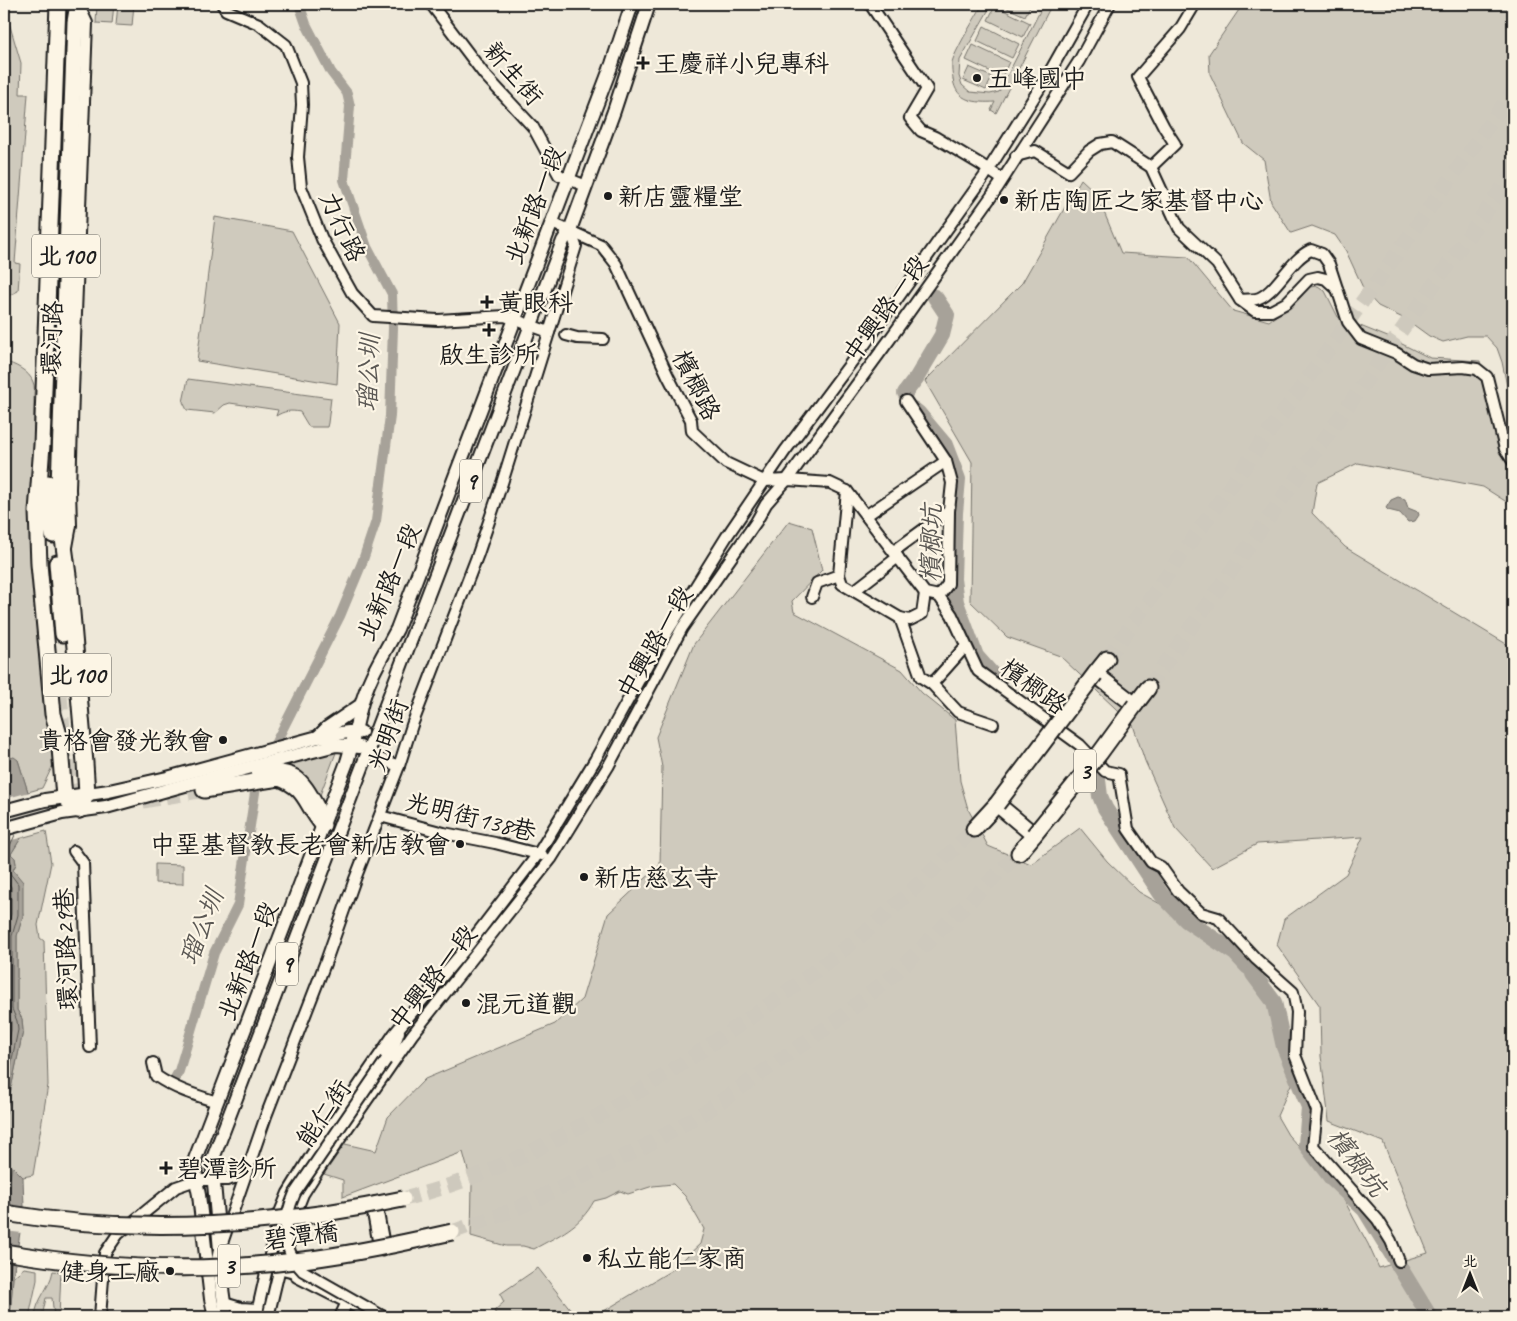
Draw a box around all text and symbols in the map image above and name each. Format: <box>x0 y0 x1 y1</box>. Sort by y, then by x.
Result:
street label: 新生街 <box>477 35 550 112</box>
place label: 王慶祥小兒專科 <box>654 48 829 80</box>
marker: 王慶祥小兒專科 <box>636 56 650 70</box>
place label: 五峰國中 <box>987 63 1087 95</box>
marker: 五峰國中 <box>971 72 983 84</box>
street label: 北新路一段 <box>498 141 572 269</box>
place label: 新店靈糧堂 <box>618 181 743 213</box>
place label: 新店陶匠之家基督中心 <box>1014 185 1264 217</box>
street label: 力行路 <box>312 186 372 267</box>
marker: 新店靈糧堂 <box>602 190 614 202</box>
marker: 新店陶匠之家基督中心 <box>998 194 1010 206</box>
road number: 北100 <box>32 235 100 278</box>
street label: 中興路一段 <box>836 249 935 369</box>
place label: 黃眼科 <box>498 287 573 319</box>
marker: 黃眼科 <box>480 295 494 309</box>
street label: 環河路 <box>35 300 69 376</box>
marker: 啟生診所 <box>482 323 496 337</box>
water label: 瑠公圳 <box>351 330 386 413</box>
place label: 啟生診所 <box>439 339 539 371</box>
street label: 檳榔路 <box>665 345 727 426</box>
road number: 9 <box>460 460 482 502</box>
water label: 檳榔坑 <box>914 501 949 582</box>
street label: 北新路一段 <box>350 519 428 646</box>
street label: 中興路一段 <box>610 580 700 705</box>
street label: 檳榔路 <box>994 652 1073 722</box>
road number: 北100 <box>43 654 111 696</box>
street label: 光明街 <box>360 695 416 776</box>
place label: 貴格會發光教會 <box>38 725 213 757</box>
marker: 貴格會發光教會 <box>217 734 229 746</box>
road number: 3 <box>1074 749 1096 792</box>
street label: 光明街138巷 <box>402 785 540 849</box>
place label: 中堊基督教長老會新店教會 <box>150 829 450 861</box>
marker: 中堊基督教長老會新店教會 <box>454 838 466 850</box>
place label: 新店慈玄寺 <box>594 862 719 894</box>
marker: 新店慈玄寺 <box>578 871 590 883</box>
water label: 瑠公圳 <box>172 882 232 970</box>
street label: 環河路29巷 <box>48 887 84 1011</box>
street label: 北新路一段 <box>211 897 285 1025</box>
street label: 中興路一段 <box>382 919 484 1037</box>
road number: 9 <box>276 942 298 986</box>
place label: 混元道觀 <box>476 988 576 1020</box>
marker: 混元道觀 <box>460 997 472 1009</box>
street label: 能仁街 <box>289 1074 358 1153</box>
water label: 檳榔坑 <box>1320 1121 1395 1206</box>
place label: 碧潭診所 <box>177 1153 277 1185</box>
marker: 碧潭診所 <box>159 1161 173 1175</box>
street label: 碧潭橋 <box>262 1216 340 1256</box>
place label: 私立能仁家商 <box>597 1243 747 1275</box>
road number: 3 <box>218 1244 240 1288</box>
north arrow <box>1444 1248 1494 1298</box>
marker: 私立能仁家商 <box>581 1252 593 1264</box>
text: 北 <box>1463 1253 1477 1270</box>
place label: 健身工廠 <box>60 1256 160 1288</box>
marker: 健身工廠 <box>164 1265 176 1277</box>

